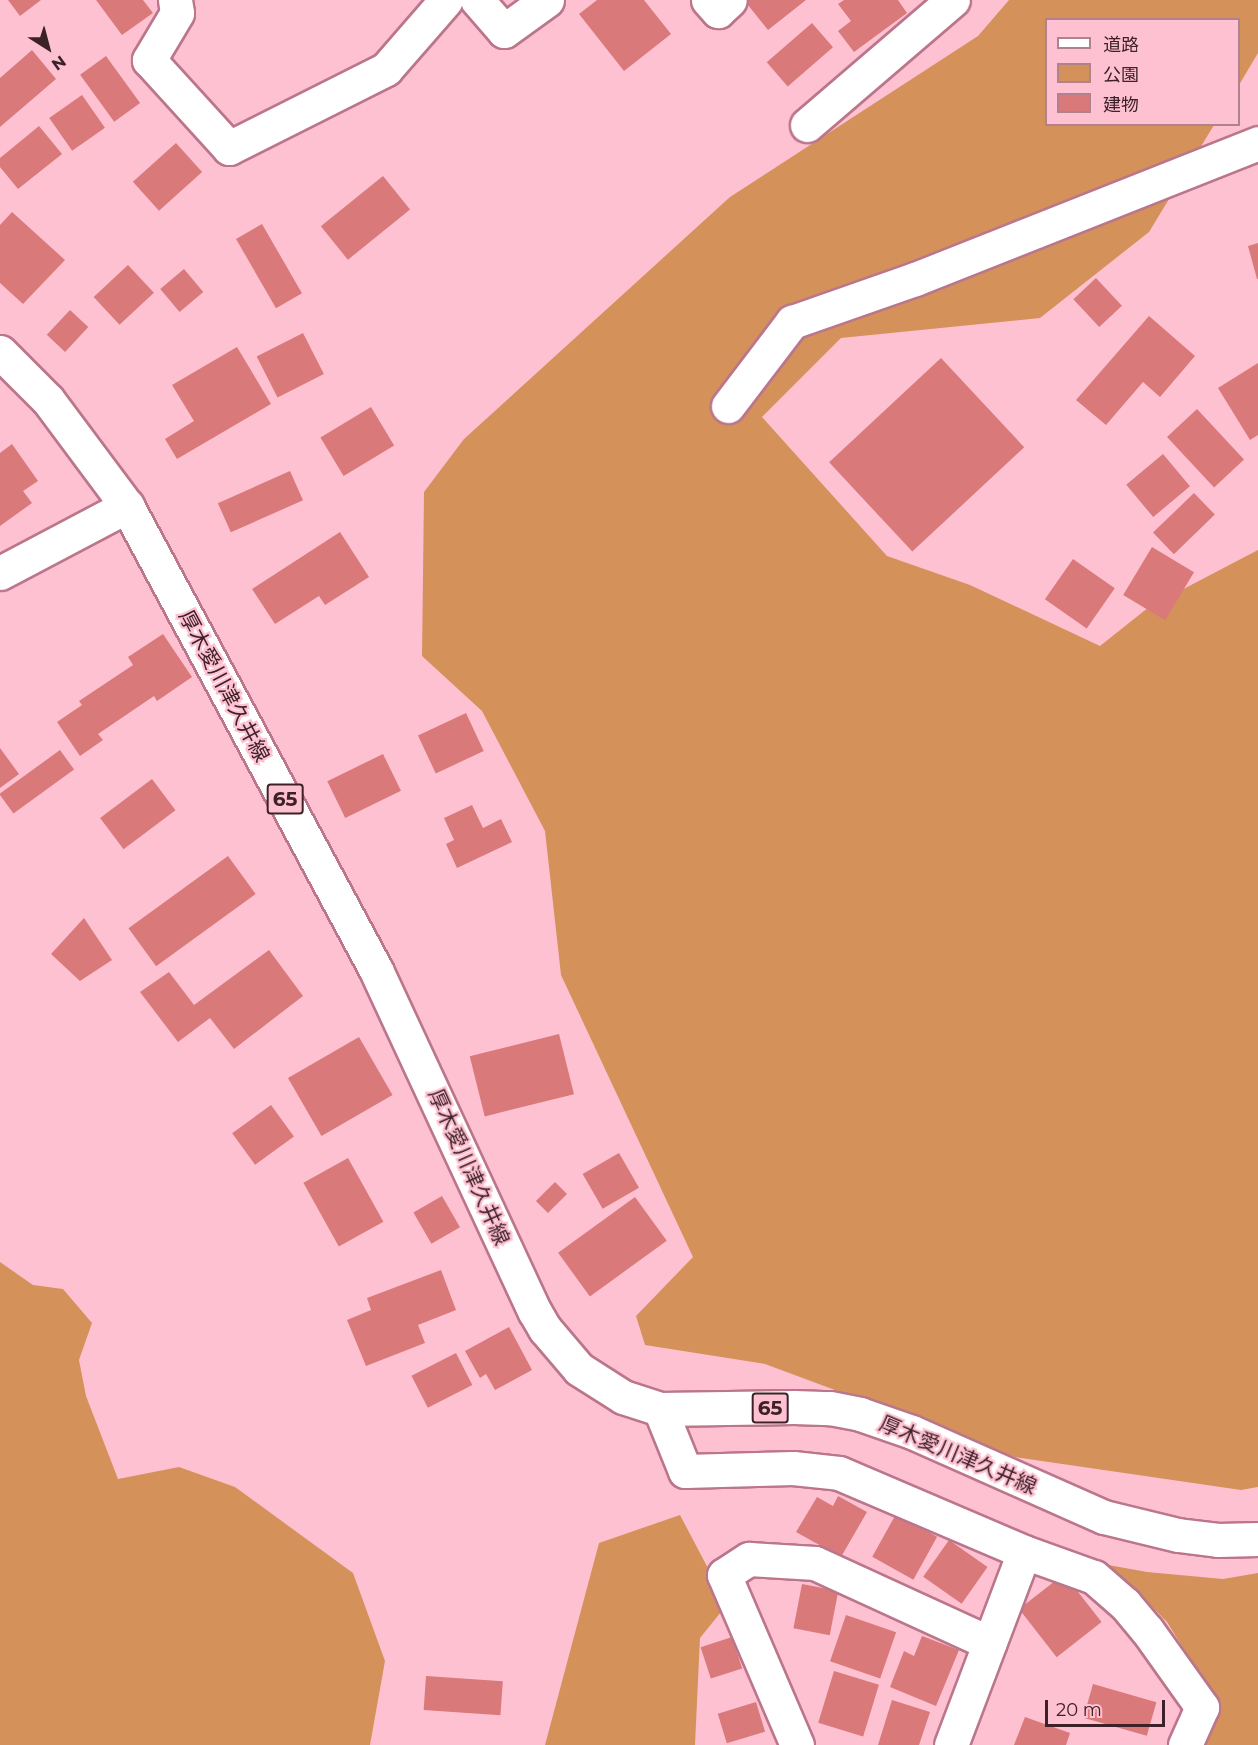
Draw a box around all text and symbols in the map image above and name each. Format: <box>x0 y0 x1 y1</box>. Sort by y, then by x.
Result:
north arrow <box>18 18 78 78</box>
legend <box>1045 18 1240 126</box>
text: 道路 <box>1103 34 1139 56</box>
text: N <box>48 51 70 74</box>
text: 公園 <box>1103 64 1139 86</box>
text: 建物 <box>1103 94 1139 116</box>
street label: 厚木愛川津久井線 <box>173 606 275 766</box>
road number: 65 <box>266 782 304 816</box>
street label: 厚木愛川津久井線 <box>423 1085 515 1249</box>
road number: 65 <box>750 1391 790 1425</box>
street label: 厚木愛川津久井線 <box>876 1411 1040 1499</box>
scale bar <box>1048 1688 1168 1726</box>
text: 20 m <box>1056 1699 1102 1721</box>

